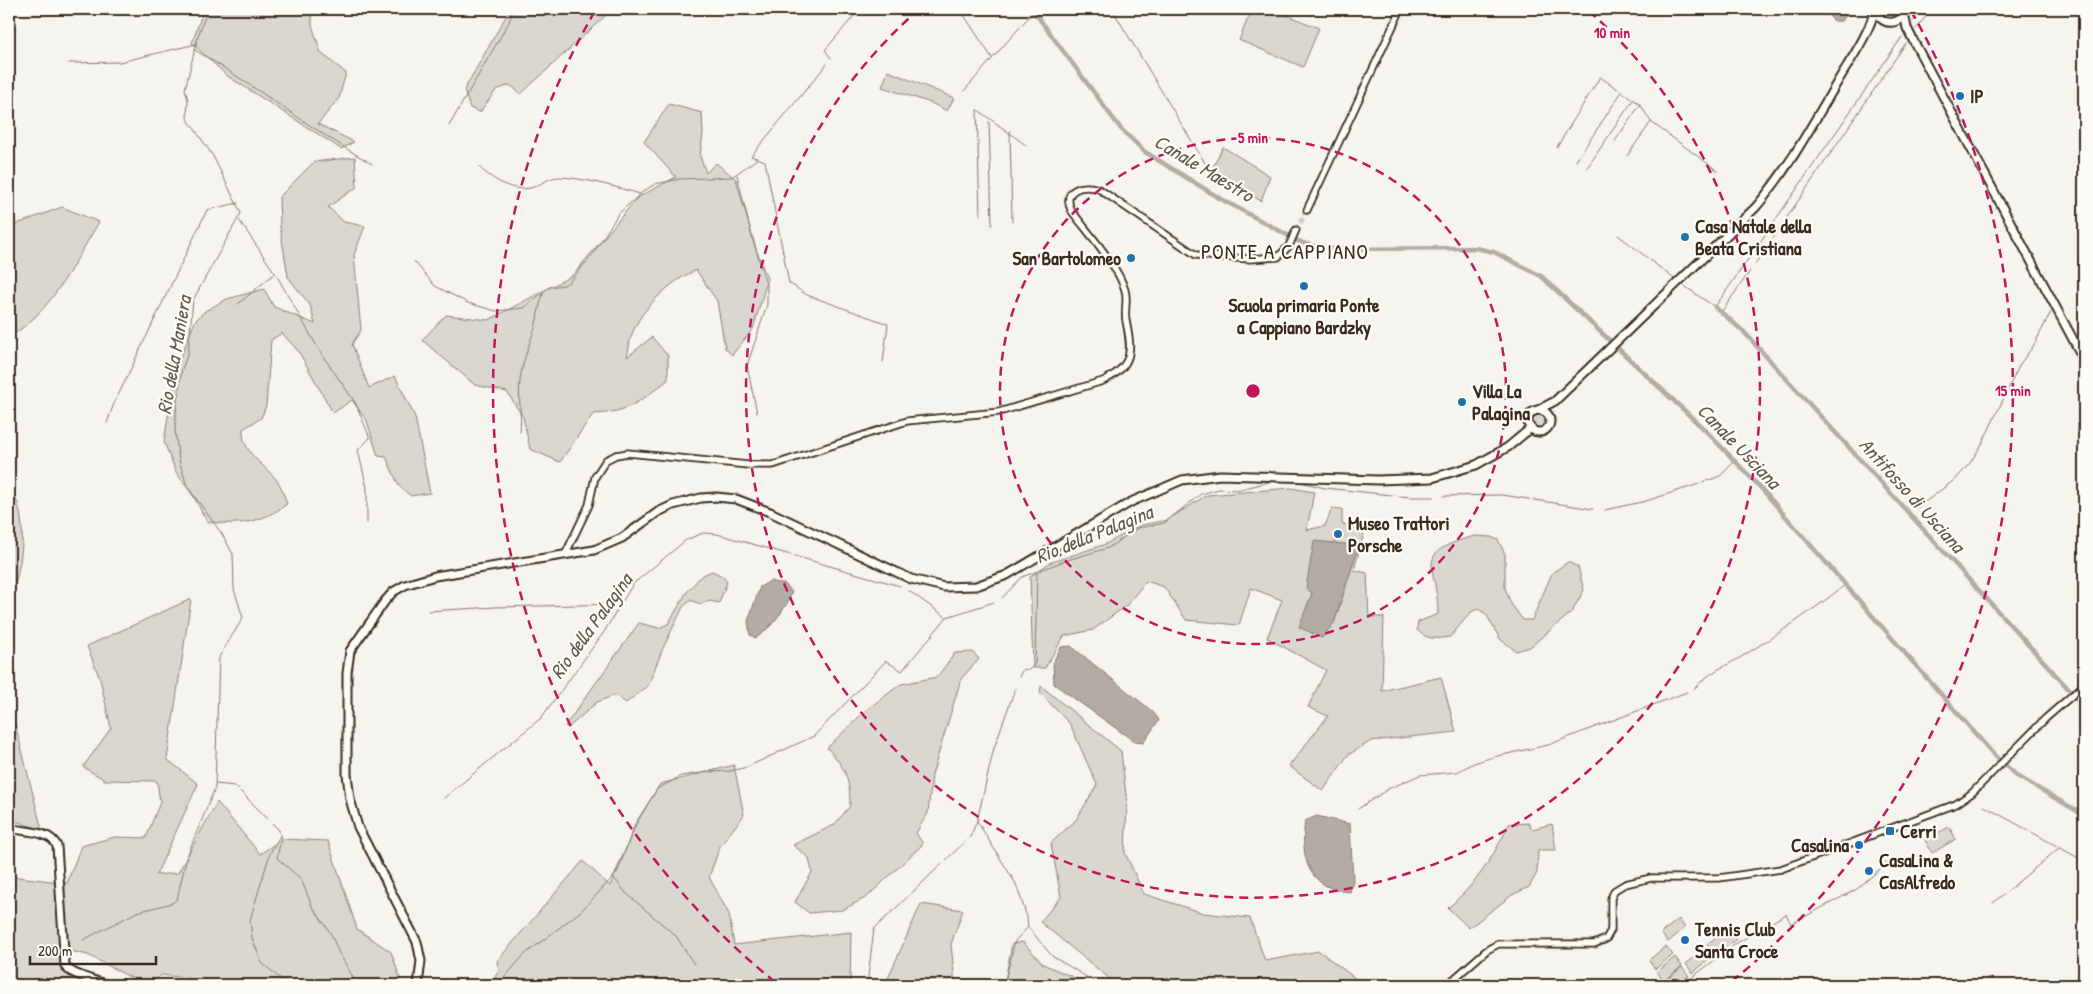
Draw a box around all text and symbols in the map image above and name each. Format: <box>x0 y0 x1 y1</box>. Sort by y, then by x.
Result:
text: 10 min <box>1594 22 1630 43</box>
place label: IP <box>1970 83 1984 109</box>
marker: IP <box>1954 90 1966 102</box>
water label: Canale Maestro <box>1149 127 1261 209</box>
text: 5 min <box>1238 127 1268 148</box>
place label: Casa Natale della Beata Cristiana <box>1695 213 1812 261</box>
marker: Casa Natale della Beata Cristiana <box>1679 231 1691 243</box>
district label: PONTE A CAPPIANO <box>1201 237 1369 266</box>
place label: San Bartolomeo <box>1012 245 1121 271</box>
marker: San Bartolomeo <box>1125 252 1137 264</box>
marker: Scuola primaria Ponte a Cappiano Bardzky <box>1298 280 1310 292</box>
water label: Rio della Maniera <box>150 291 198 416</box>
place label: Scuola primaria Ponte a Cappiano Bardzky <box>1228 292 1380 341</box>
place label: Villa La Palagina <box>1472 378 1530 427</box>
text: 15 min <box>1995 380 2031 401</box>
centre of rings <box>1244 382 1262 400</box>
marker: Villa La Palagina <box>1456 396 1468 408</box>
water label: Canale Usciana <box>1692 397 1789 496</box>
water label: Antifosso di Usciana <box>1853 431 1973 560</box>
water label: Rio della Palagina <box>1031 497 1159 570</box>
place label: Museo Trattori Porsche <box>1348 510 1450 558</box>
marker: Museo Trattori Porsche <box>1332 528 1344 540</box>
water label: Rio della Palagina <box>543 566 640 684</box>
place label: Cerri <box>1900 818 1937 844</box>
marker: Cerri <box>1884 825 1896 837</box>
place label: Casalina <box>1791 832 1850 858</box>
marker: Casalina <box>1853 839 1865 851</box>
place label: CasaLina & CasAlfredo <box>1879 847 1956 895</box>
marker: CasaLina & CasAlfredo <box>1863 865 1875 877</box>
place label: Tennis Club Santa Croce <box>1694 916 1779 964</box>
scale bar <box>30 934 156 966</box>
marker: Tennis Club Santa Croce <box>1679 934 1691 946</box>
text: 200 m <box>38 940 72 961</box>

